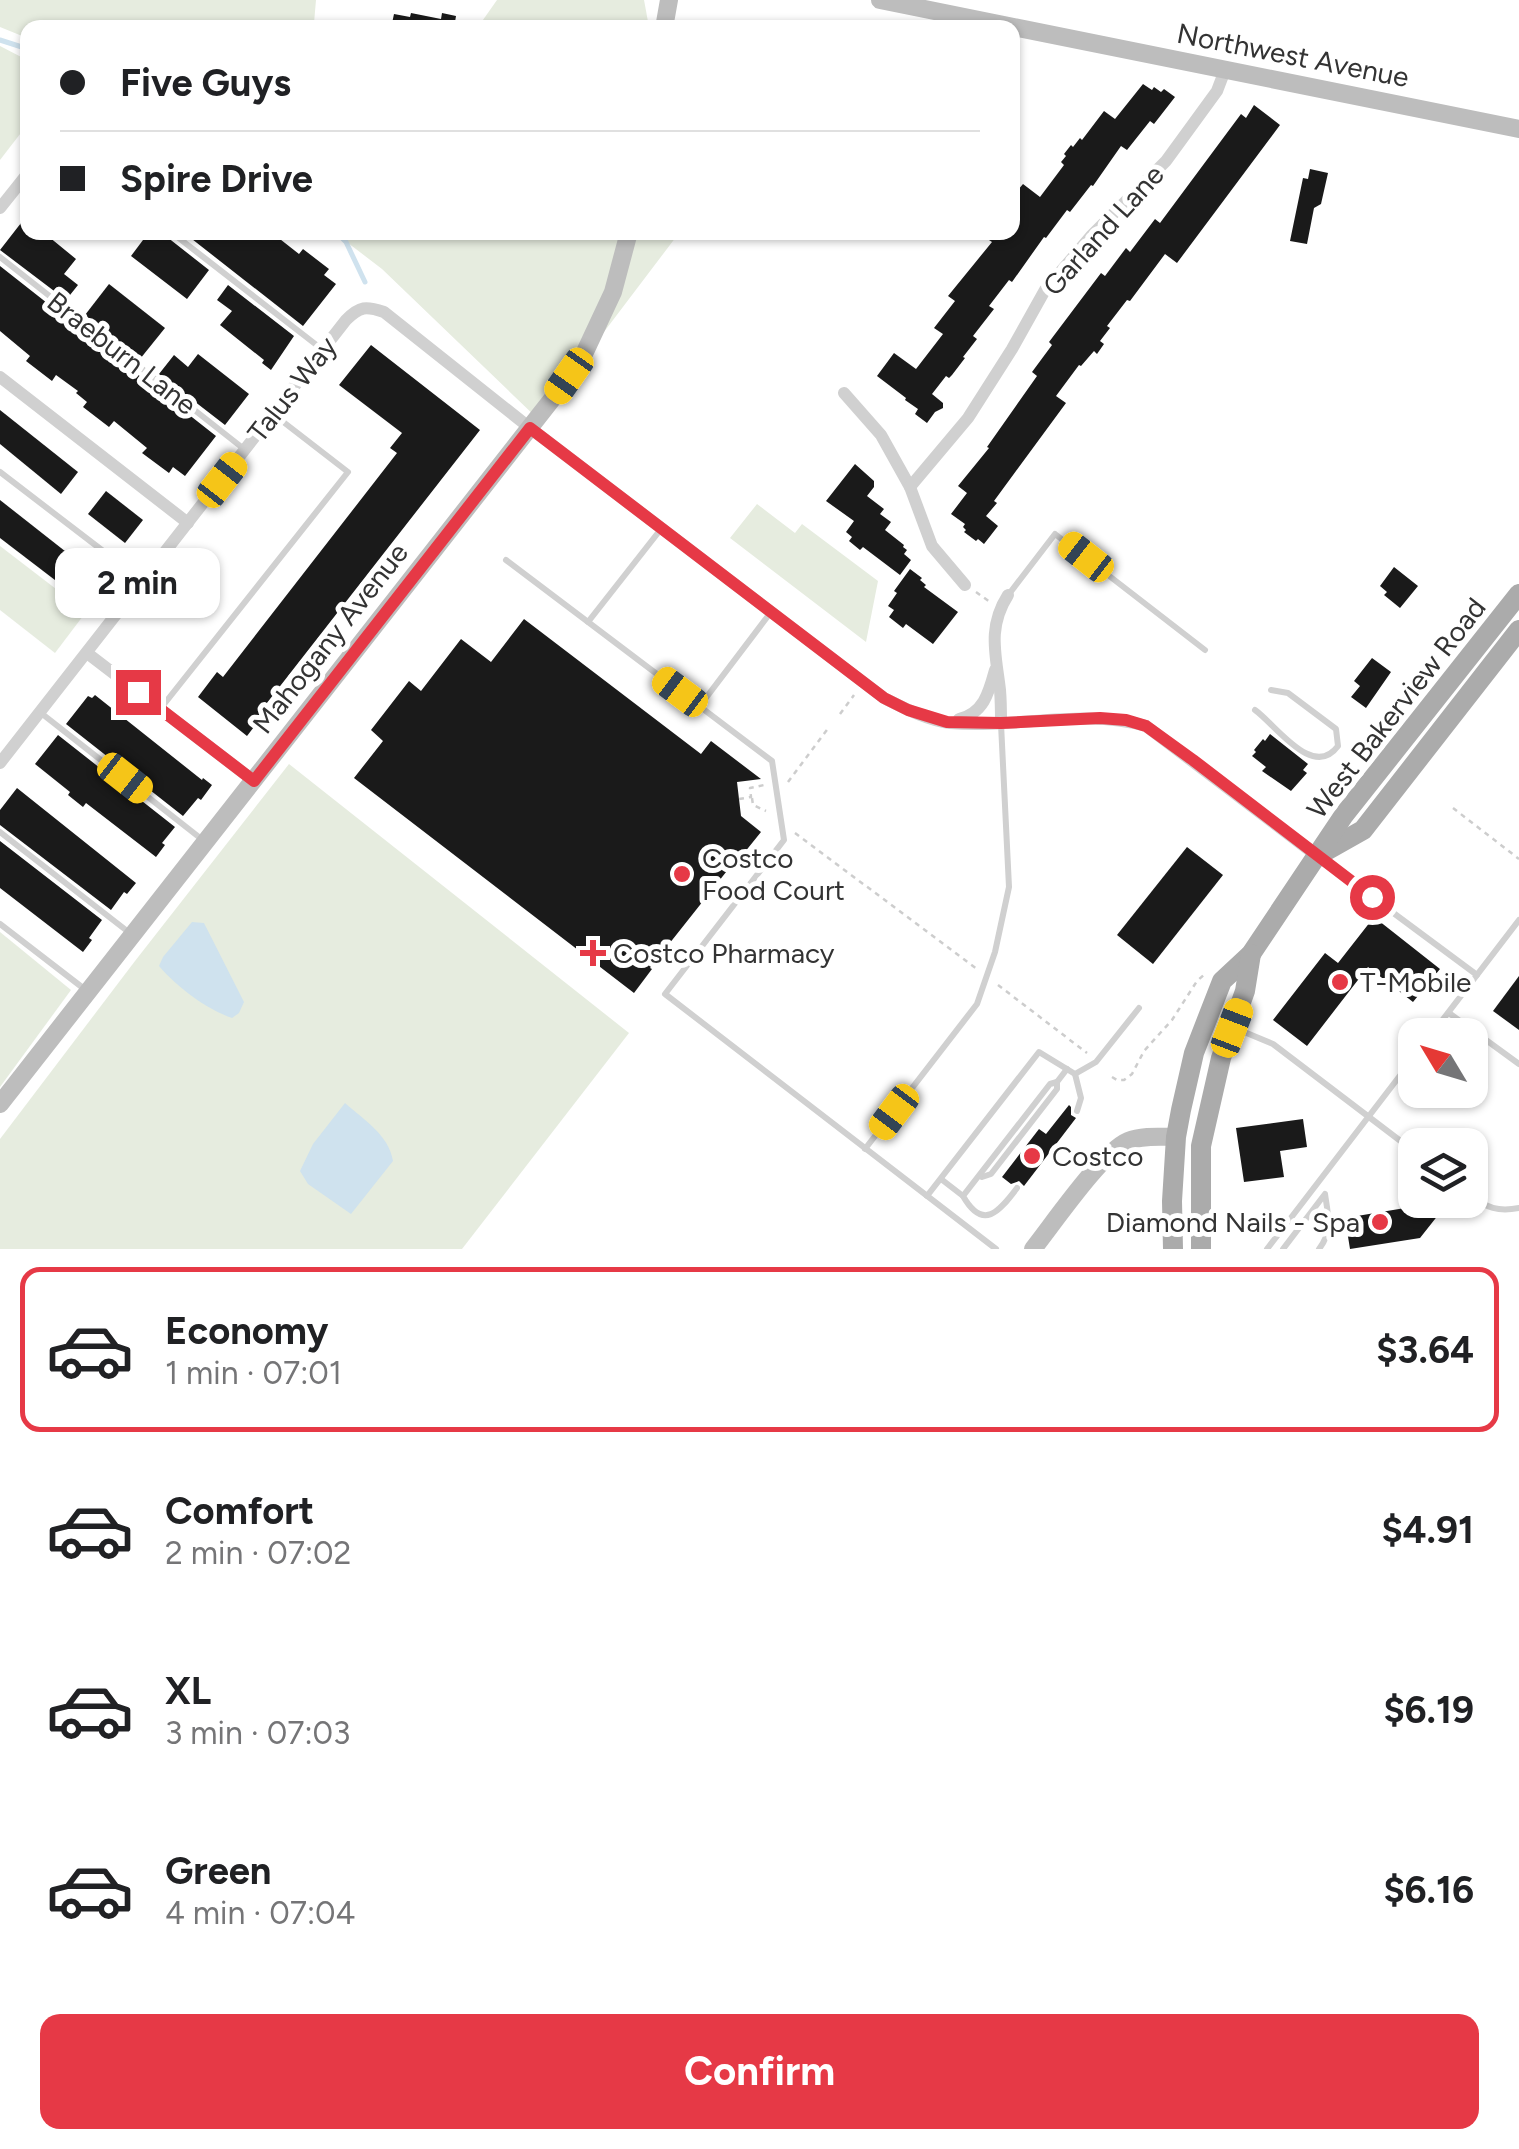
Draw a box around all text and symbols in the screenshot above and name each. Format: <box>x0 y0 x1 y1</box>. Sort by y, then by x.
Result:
street label: Northwest Avenue <box>1174 16 1412 94</box>
text: Five Guys <box>120 60 291 106</box>
text: Spire Drive <box>120 156 313 202</box>
street label: Garland Lane <box>1035 158 1171 302</box>
street label: Braeburn Lane <box>41 284 203 422</box>
street label: Talus Way <box>240 329 344 448</box>
car <box>540 343 598 409</box>
car <box>192 447 252 513</box>
car <box>1053 527 1119 587</box>
street label: Mahogany Avenue <box>245 536 415 740</box>
callout: 2 min <box>56 547 220 617</box>
text: 2 min <box>97 564 178 602</box>
street label: West Bakerview Road <box>1299 591 1493 825</box>
car <box>647 662 713 722</box>
route end <box>116 670 161 715</box>
car <box>92 748 158 808</box>
place label: Costco Food Court <box>702 841 845 907</box>
marker: Costco Food Court <box>671 863 693 885</box>
route start <box>1350 875 1395 920</box>
place label: Costco Pharmacy <box>613 936 835 970</box>
marker: Costco Pharmacy <box>582 942 604 964</box>
place label: T-Mobile <box>1360 965 1471 999</box>
marker: T-Mobile <box>1329 971 1351 993</box>
car <box>1207 995 1257 1061</box>
north arrow <box>1398 1018 1488 1108</box>
map controls <box>1398 1018 1488 1218</box>
car <box>864 1079 924 1145</box>
button: layers <box>1398 1128 1488 1218</box>
place label: Costco <box>1052 1139 1143 1173</box>
marker: Costco <box>1021 1145 1043 1167</box>
place label: Diamond Nails - Spa <box>1106 1205 1360 1239</box>
marker: Diamond Nails - Spa <box>1369 1211 1391 1233</box>
icon: car <box>45 1305 135 1395</box>
text: Economy <box>165 1308 328 1354</box>
text: $3.64 <box>1376 1327 1474 1373</box>
text: 1 min · 07:01 <box>165 1354 342 1392</box>
icon: car <box>45 1485 135 1575</box>
text: Comfort <box>165 1488 314 1534</box>
text: $4.91 <box>1381 1507 1474 1553</box>
text: 2 min · 07:02 <box>165 1534 351 1572</box>
icon: car <box>45 1665 135 1755</box>
text: XL <box>165 1668 211 1714</box>
text: $6.19 <box>1383 1687 1474 1733</box>
text: 3 min · 07:03 <box>165 1714 350 1752</box>
icon: car <box>45 1845 135 1935</box>
text: Green <box>165 1848 271 1894</box>
text: $6.16 <box>1383 1867 1474 1913</box>
text: 4 min · 07:04 <box>165 1894 355 1932</box>
button: Confirm <box>40 2014 1479 2129</box>

